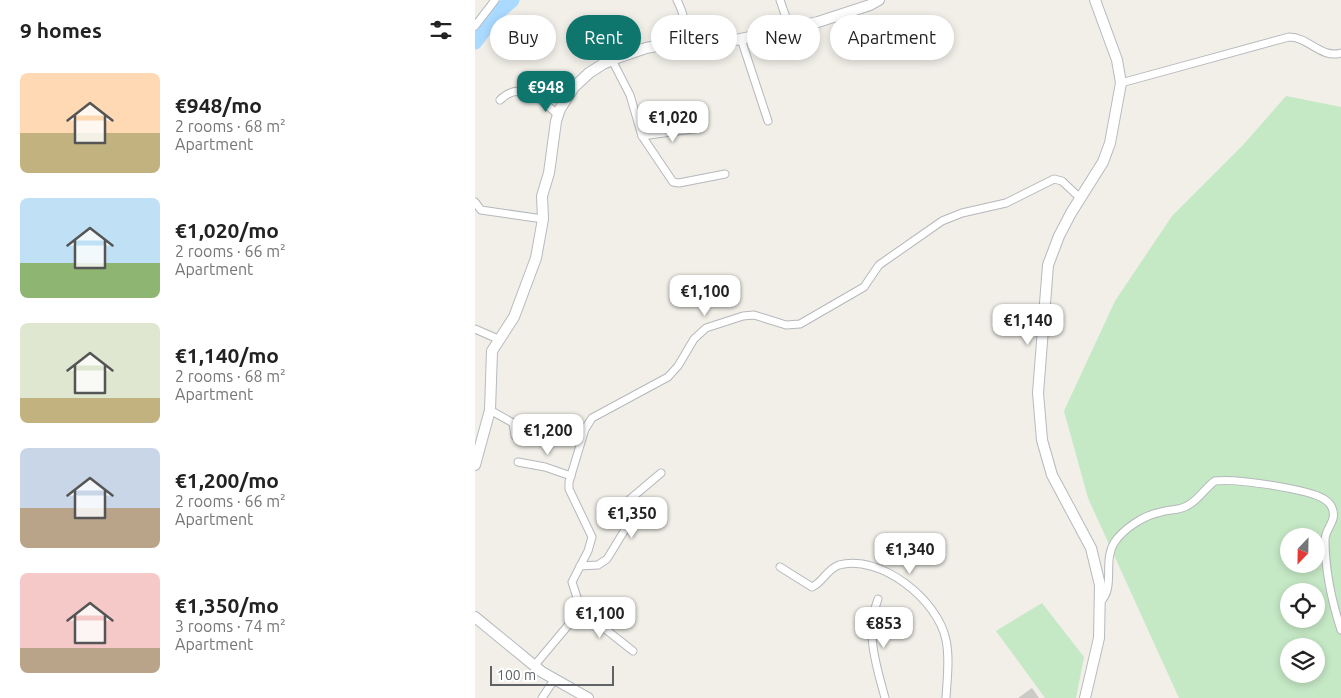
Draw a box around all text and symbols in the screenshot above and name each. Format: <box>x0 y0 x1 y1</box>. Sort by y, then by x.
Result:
chip: Buy <box>490 15 556 60</box>
chip: Rent <box>566 15 641 60</box>
chip: Filters <box>651 15 737 60</box>
chip: New <box>747 15 820 60</box>
chip: Apartment <box>830 15 954 60</box>
icon: filters <box>427 16 455 44</box>
text: 9 homes <box>20 18 102 42</box>
pin: €948 <box>516 70 576 113</box>
text: €948 <box>528 78 564 96</box>
icon: home <box>60 93 120 153</box>
text: €948/mo <box>175 93 262 117</box>
pin: €1,020 <box>632 100 714 143</box>
text: €1,020 <box>648 108 698 126</box>
text: 2 rooms · 68 m² <box>175 117 286 135</box>
text: Apartment <box>175 135 253 153</box>
icon: home <box>60 218 120 278</box>
text: €1,020/mo <box>175 218 279 242</box>
text: 2 rooms · 66 m² <box>175 242 286 260</box>
text: Apartment <box>175 260 253 278</box>
pin: €1,100 <box>664 274 746 317</box>
text: €1,100 <box>680 282 730 300</box>
pin: €1,140 <box>987 304 1069 346</box>
text: €1,140 <box>1003 311 1053 329</box>
icon: home <box>60 343 120 403</box>
text: €1,140/mo <box>175 343 279 367</box>
text: 2 rooms · 68 m² <box>175 367 286 385</box>
text: Apartment <box>175 385 253 403</box>
pin: €1,200 <box>507 414 589 456</box>
text: €1,200 <box>523 421 573 439</box>
icon: home <box>60 468 120 528</box>
text: €1,200/mo <box>175 468 279 492</box>
text: 2 rooms · 66 m² <box>175 492 286 510</box>
pin: €1,350 <box>591 496 673 539</box>
text: €1,350 <box>607 504 657 522</box>
text: Apartment <box>175 510 253 528</box>
north arrow <box>1280 528 1325 572</box>
map controls <box>1280 528 1325 683</box>
pin: €1,340 <box>869 532 951 575</box>
text: €1,340 <box>885 540 935 558</box>
button: locate <box>1280 583 1325 628</box>
icon: home <box>60 593 120 653</box>
text: €1,350/mo <box>175 593 279 617</box>
pin: €1,100 <box>559 596 641 639</box>
text: €1,100 <box>575 604 625 622</box>
pin: €853 <box>854 606 914 649</box>
text: €853 <box>866 614 902 632</box>
text: 3 rooms · 74 m² <box>175 617 286 635</box>
text: Apartment <box>175 635 253 653</box>
button: layers <box>1280 638 1325 683</box>
scale bar <box>490 663 614 686</box>
text: 100 m <box>497 667 536 683</box>

